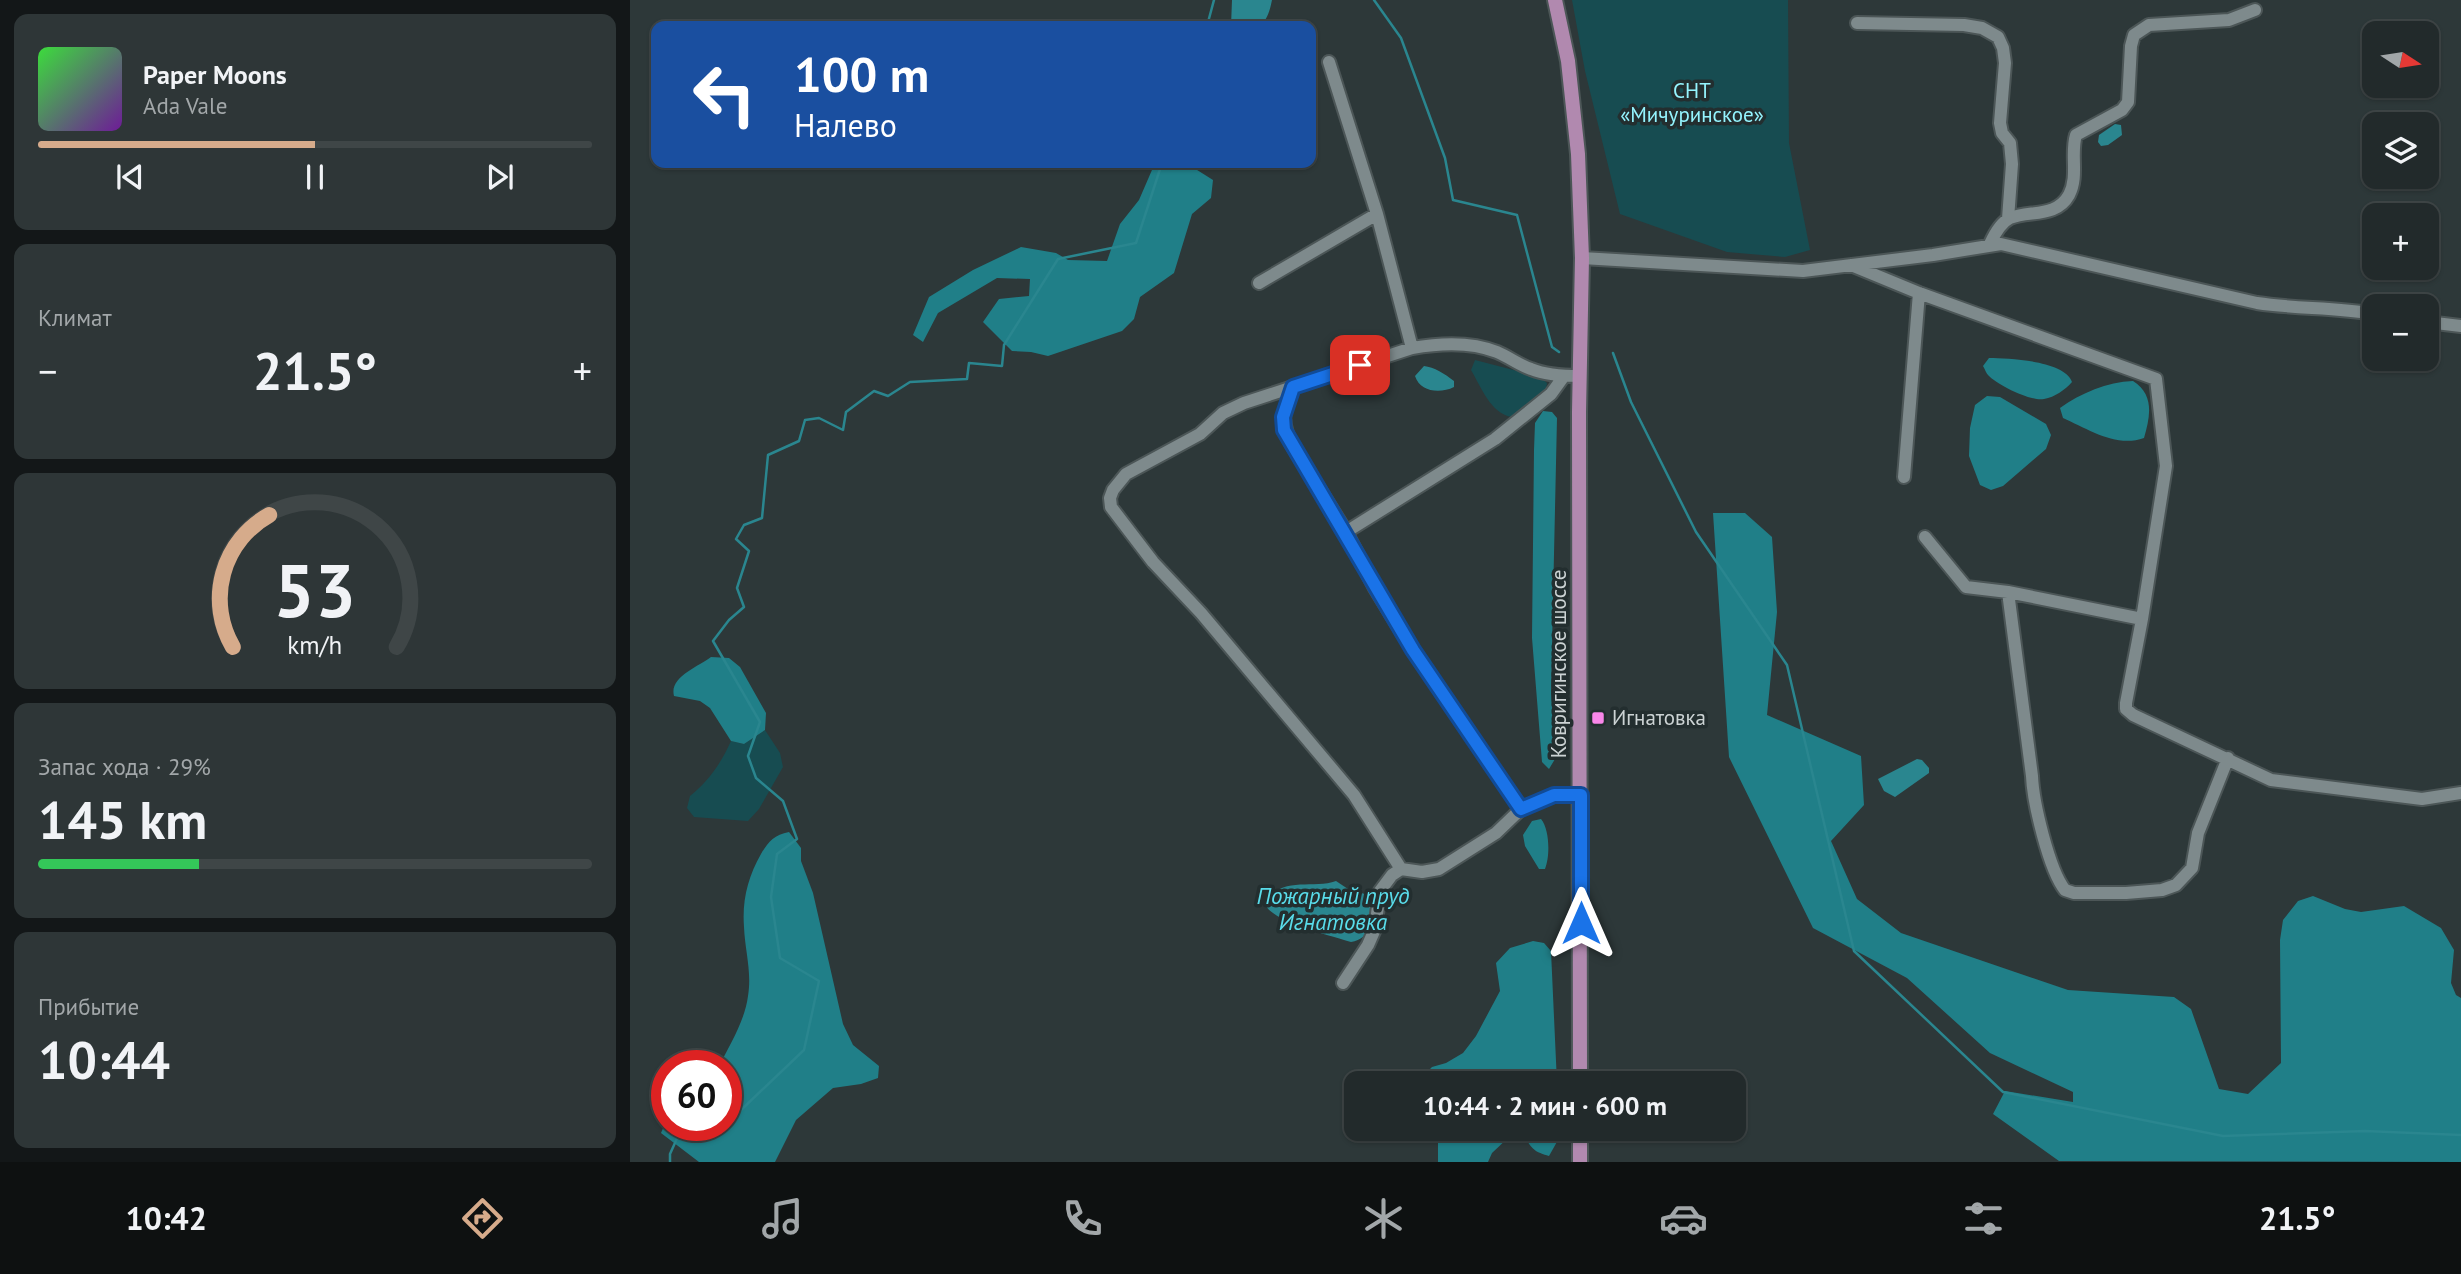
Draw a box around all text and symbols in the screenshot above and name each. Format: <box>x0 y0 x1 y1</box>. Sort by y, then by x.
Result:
north arrow <box>2362 21 2440 98</box>
map controls <box>2362 21 2439 371</box>
text: 100 m <box>794 42 929 106</box>
icon: left <box>679 49 770 140</box>
text: Paper Moons <box>143 58 287 91</box>
park label: СНТ «Мичуринское» <box>1620 77 1764 128</box>
text: Ada Vale <box>143 91 227 120</box>
text: Налево <box>794 104 897 146</box>
button: layers <box>2362 112 2439 189</box>
icon: previous <box>111 158 149 196</box>
icon: pause <box>296 158 334 196</box>
icon: next <box>481 158 519 196</box>
button: + <box>2362 203 2439 280</box>
button: − <box>2362 294 2439 371</box>
text: Климат <box>38 303 112 332</box>
pin <box>1330 335 1390 395</box>
text: 21.5° <box>253 337 377 404</box>
text: − <box>38 346 57 395</box>
text: + <box>573 346 592 395</box>
icon: arrive <box>1341 346 1379 384</box>
text: 53 <box>274 543 356 637</box>
street label: Ковригинское шоссе <box>1545 570 1572 758</box>
text: km/h <box>288 629 342 661</box>
place label: Игнатовка <box>1612 704 1706 731</box>
marker: Игнатовка <box>1590 710 1606 726</box>
text: Запас хода · 29% <box>38 752 211 781</box>
text: 145 km <box>38 786 207 853</box>
water label: Пожарный пруд Игнатовка <box>1257 881 1409 936</box>
position arrow <box>1544 886 1618 960</box>
text: Прибытие <box>38 992 139 1021</box>
text: 10:44 <box>38 1026 170 1093</box>
speed limit sign: 60 <box>651 1050 742 1141</box>
text: 10:44 · 2 мин · 600 m <box>1423 1089 1667 1122</box>
icon: directions <box>458 1194 507 1243</box>
icon: music <box>758 1194 807 1243</box>
icon: phone <box>1058 1194 1107 1243</box>
icon: climate <box>1359 1194 1408 1243</box>
icon: car <box>1659 1194 1708 1243</box>
icon: filters <box>1959 1194 2008 1243</box>
text: 10:42 <box>126 1197 207 1239</box>
text: 21.5° <box>2259 1197 2335 1239</box>

